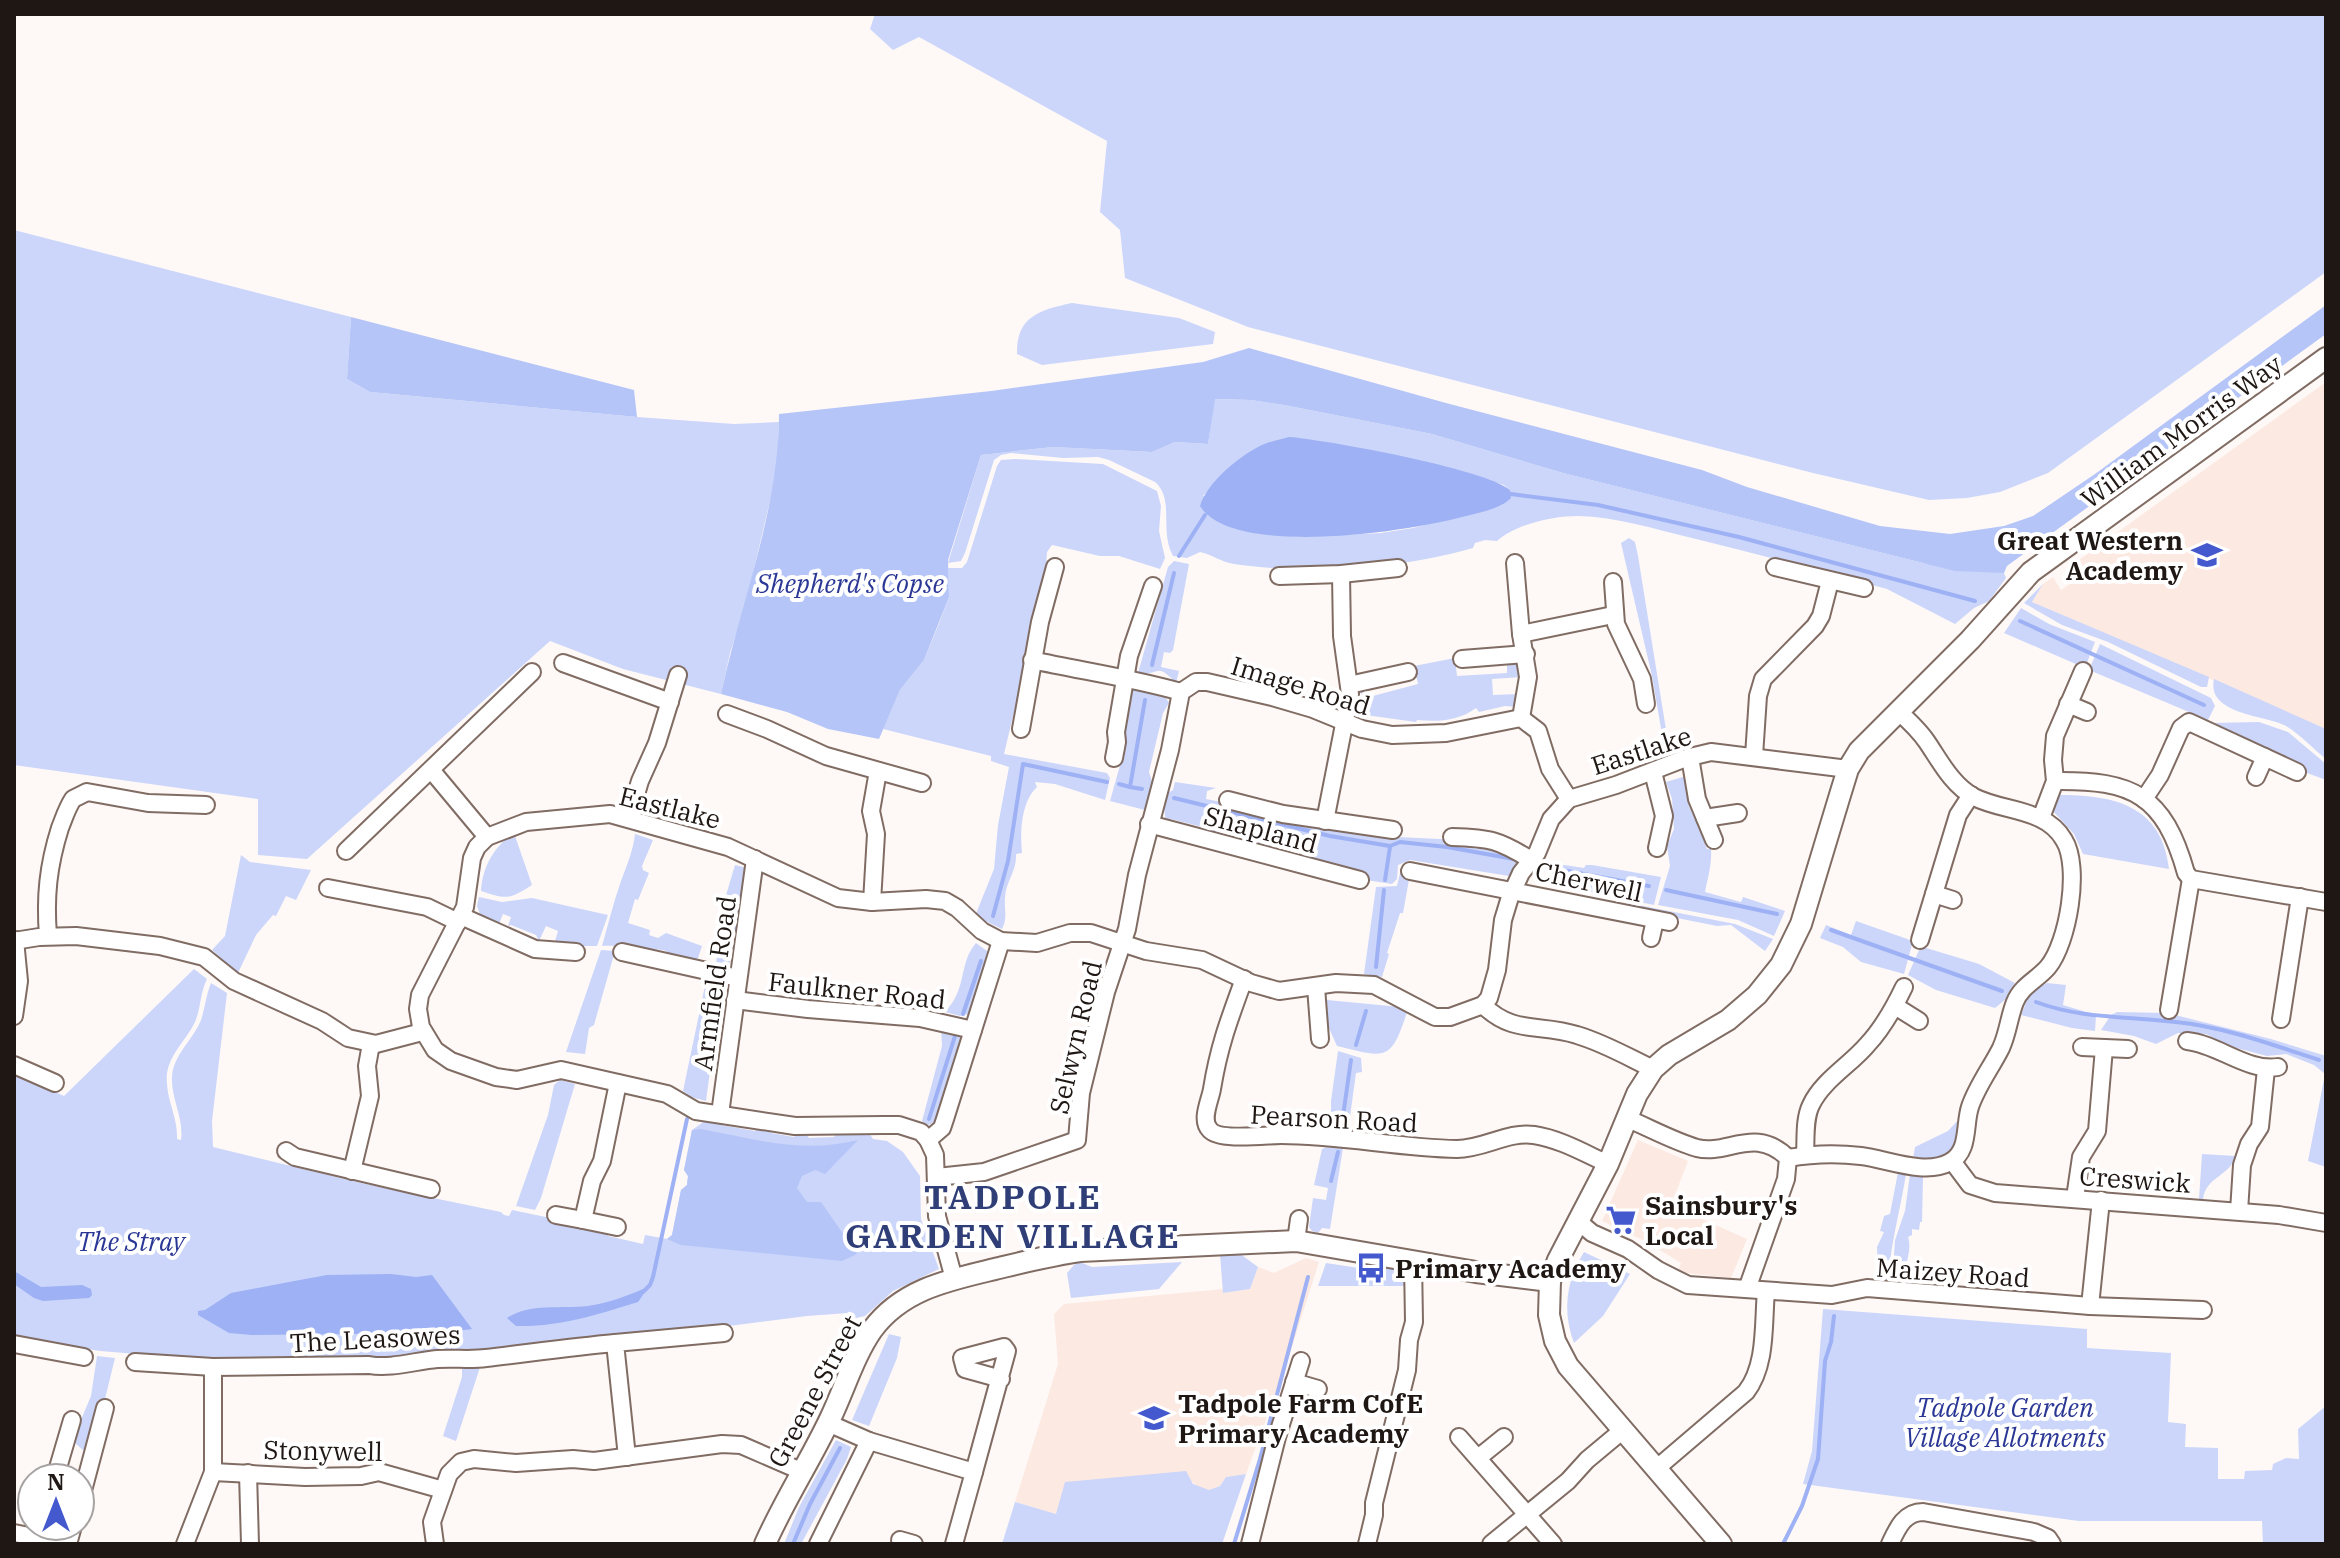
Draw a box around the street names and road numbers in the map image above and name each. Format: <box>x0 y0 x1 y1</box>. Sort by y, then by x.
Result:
street label: William Morris Way <box>2074 347 2288 515</box>
street label: Image Road <box>1227 648 1375 722</box>
street label: Eastlake <box>1587 718 1695 782</box>
street label: Eastlake <box>616 778 724 836</box>
street label: Shapland <box>1201 798 1321 860</box>
street label: Cherwell <box>1532 853 1646 909</box>
street label: Armfield Road <box>685 893 743 1073</box>
street label: Selwyn Road <box>1041 957 1109 1117</box>
street label: Faulkner Road <box>766 964 948 1016</box>
street label: Pearson Road <box>1249 1097 1419 1139</box>
street label: Creswick <box>2078 1158 2192 1200</box>
street label: Maizey Road <box>1875 1250 2031 1294</box>
street label: Greene Street <box>760 1309 868 1473</box>
street label: The Leasowes <box>289 1317 461 1359</box>
street label: Stonywell <box>263 1432 383 1468</box>

